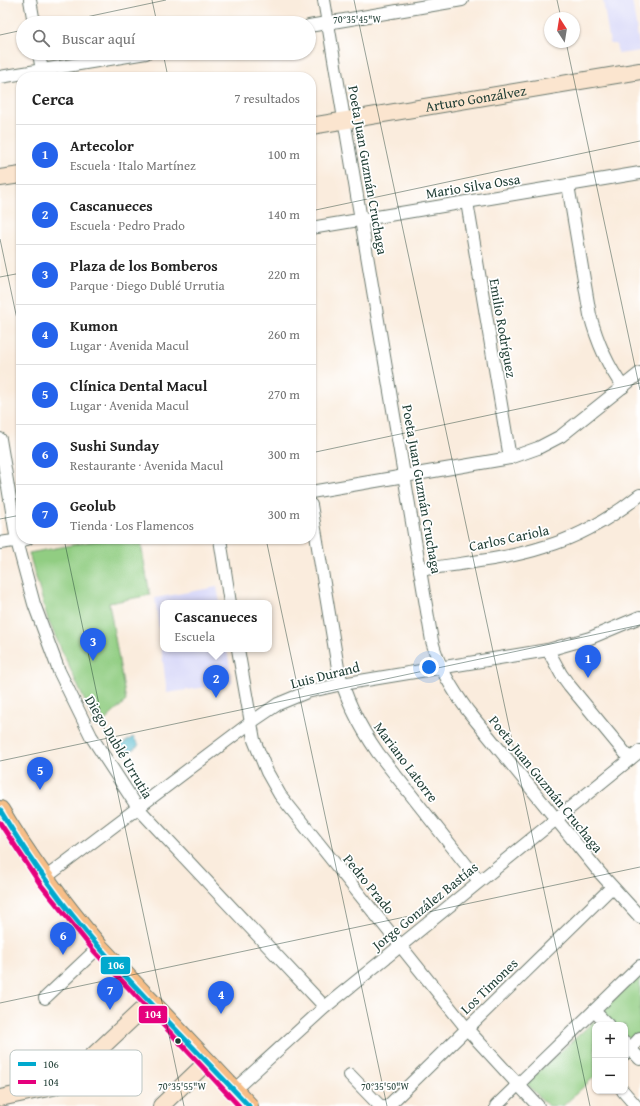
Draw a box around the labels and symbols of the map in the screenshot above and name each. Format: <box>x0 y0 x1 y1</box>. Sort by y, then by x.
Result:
text: 70°35'45"W <box>333 12 381 27</box>
north arrow <box>544 12 580 48</box>
street label: Arturo Gonzálvez <box>424 80 528 117</box>
street label: Poeta Juan Guzmán Cruchaga <box>343 84 393 257</box>
street label: Mario Silva Ossa <box>424 169 522 203</box>
street label: Emilio Rodríguez <box>484 277 522 379</box>
street label: Poeta Juan Guzmán Cruchaga <box>397 403 447 576</box>
street label: Carlos Cariola <box>467 520 551 556</box>
pin: 3 <box>80 628 106 661</box>
pin: 1 <box>575 645 601 678</box>
street label: Luis Durand <box>288 657 362 693</box>
your location <box>419 657 439 677</box>
pin: 2 <box>203 665 229 698</box>
street label: Diego Dublé Urrutia <box>80 692 158 803</box>
street label: Poeta Juan Guzmán Cruchaga <box>484 711 608 857</box>
street label: Mariano Latorre <box>369 718 443 807</box>
pin: 5 <box>27 757 53 790</box>
street label: Pedro Prado <box>339 850 399 918</box>
street label: Jorge González Bastías <box>366 857 482 956</box>
pin: 6 <box>50 922 76 955</box>
street label: Los Timones <box>456 953 522 1019</box>
line badge: 106 <box>100 956 131 975</box>
text: 106 <box>107 957 125 973</box>
pin: 7 <box>97 977 123 1010</box>
pin: 4 <box>208 981 234 1014</box>
line badge: 104 <box>138 1005 168 1024</box>
text: 104 <box>144 1006 162 1022</box>
unlabelled marker <box>173 1036 183 1046</box>
legend <box>10 1050 142 1096</box>
text: 106 <box>43 1056 59 1072</box>
text: 104 <box>43 1074 59 1090</box>
text: 70°35'55"W <box>158 1079 206 1094</box>
text: 70°35'50"W <box>361 1079 409 1094</box>

